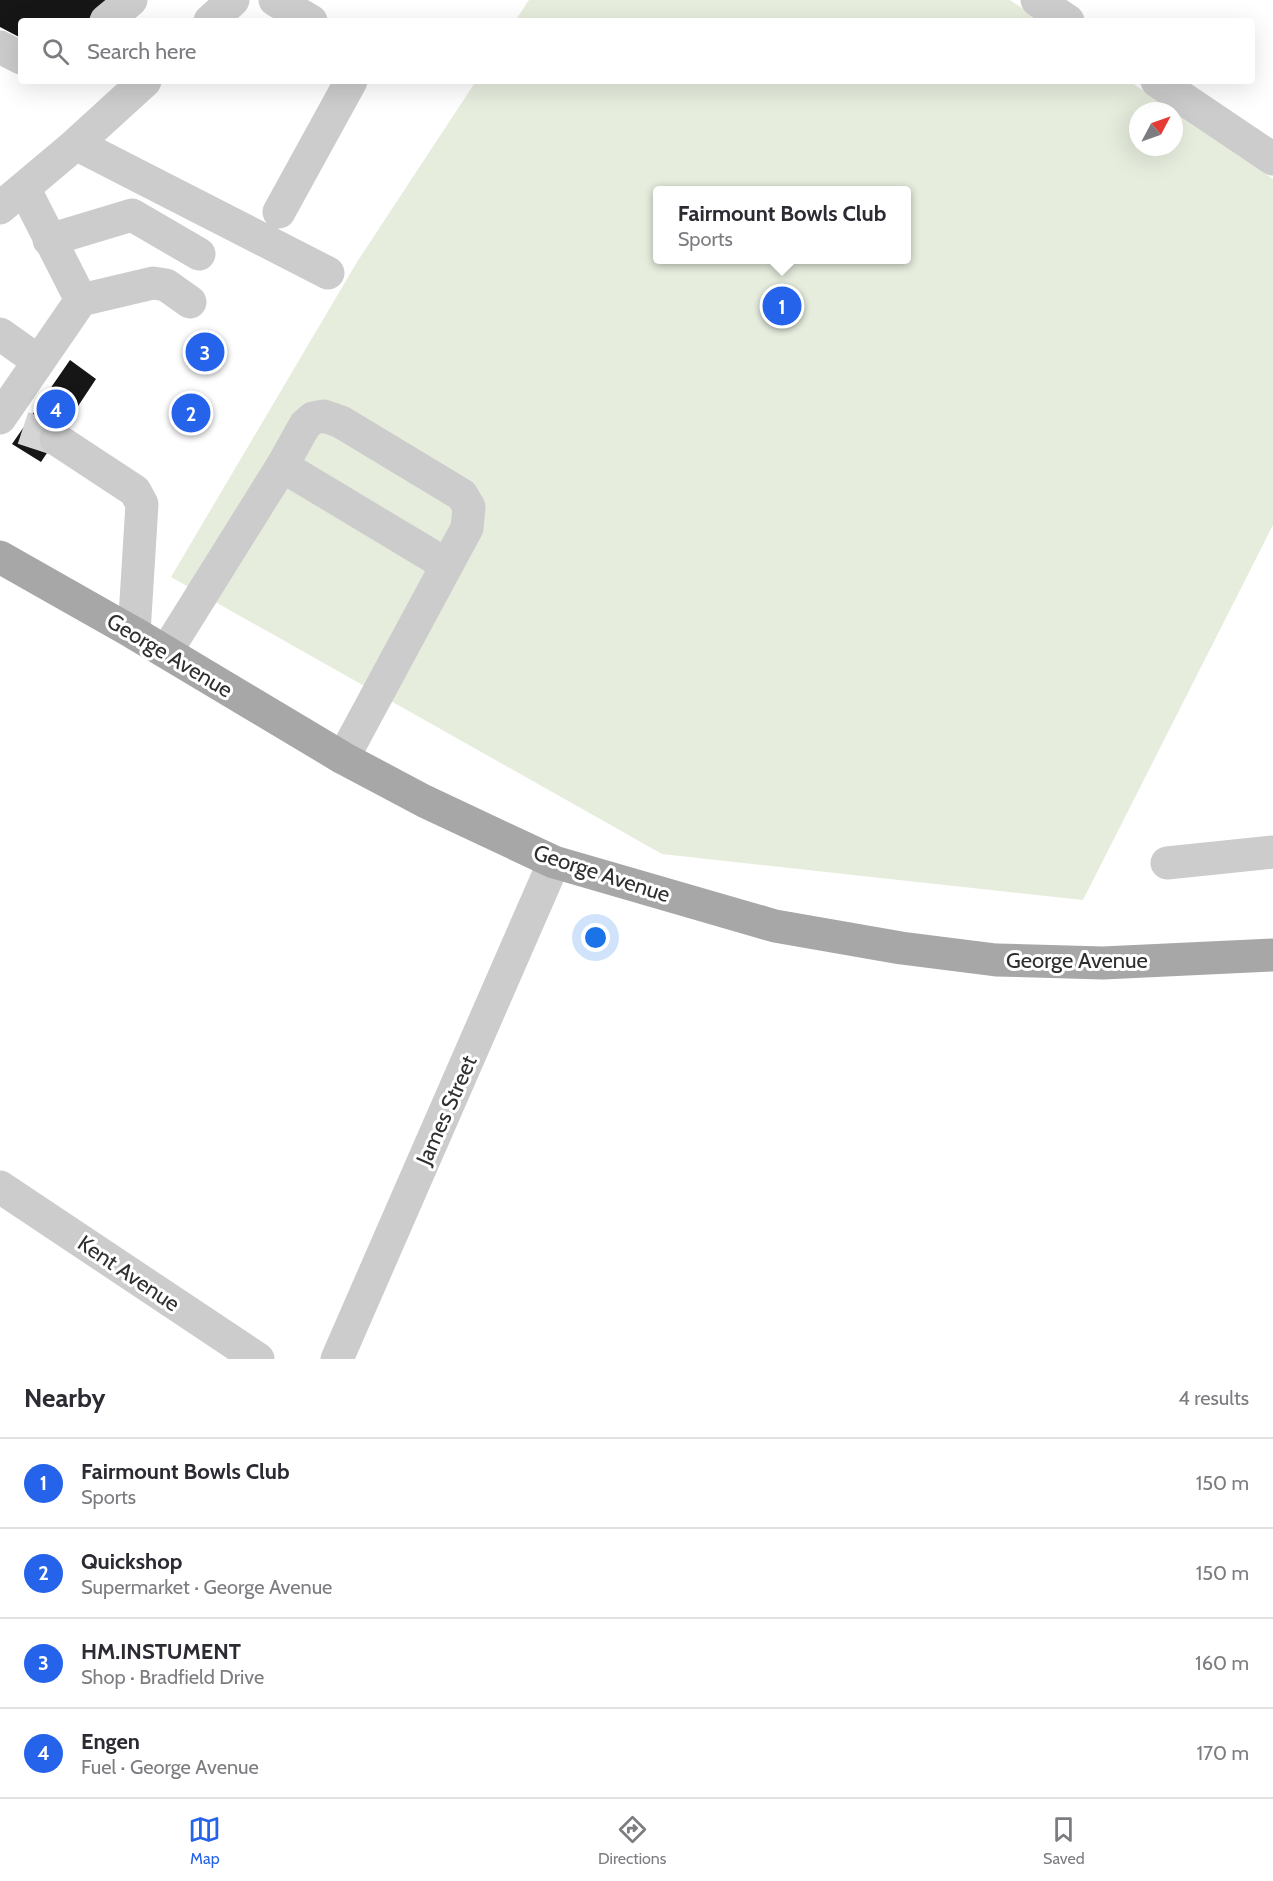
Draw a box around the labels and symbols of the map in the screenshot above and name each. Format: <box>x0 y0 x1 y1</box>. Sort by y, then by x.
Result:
north arrow <box>1129 102 1183 156</box>
pin: 1 <box>762 284 802 328</box>
pin: 3 <box>186 330 224 374</box>
pin: 4 <box>36 386 76 432</box>
pin: 2 <box>172 390 210 436</box>
street label: George Avenue <box>102 607 237 704</box>
street label: George Avenue <box>530 839 673 908</box>
your location <box>581 923 610 952</box>
street label: George Avenue <box>1006 947 1148 974</box>
street label: James Street <box>410 1051 483 1170</box>
street label: Kent Avenue <box>73 1229 185 1317</box>

